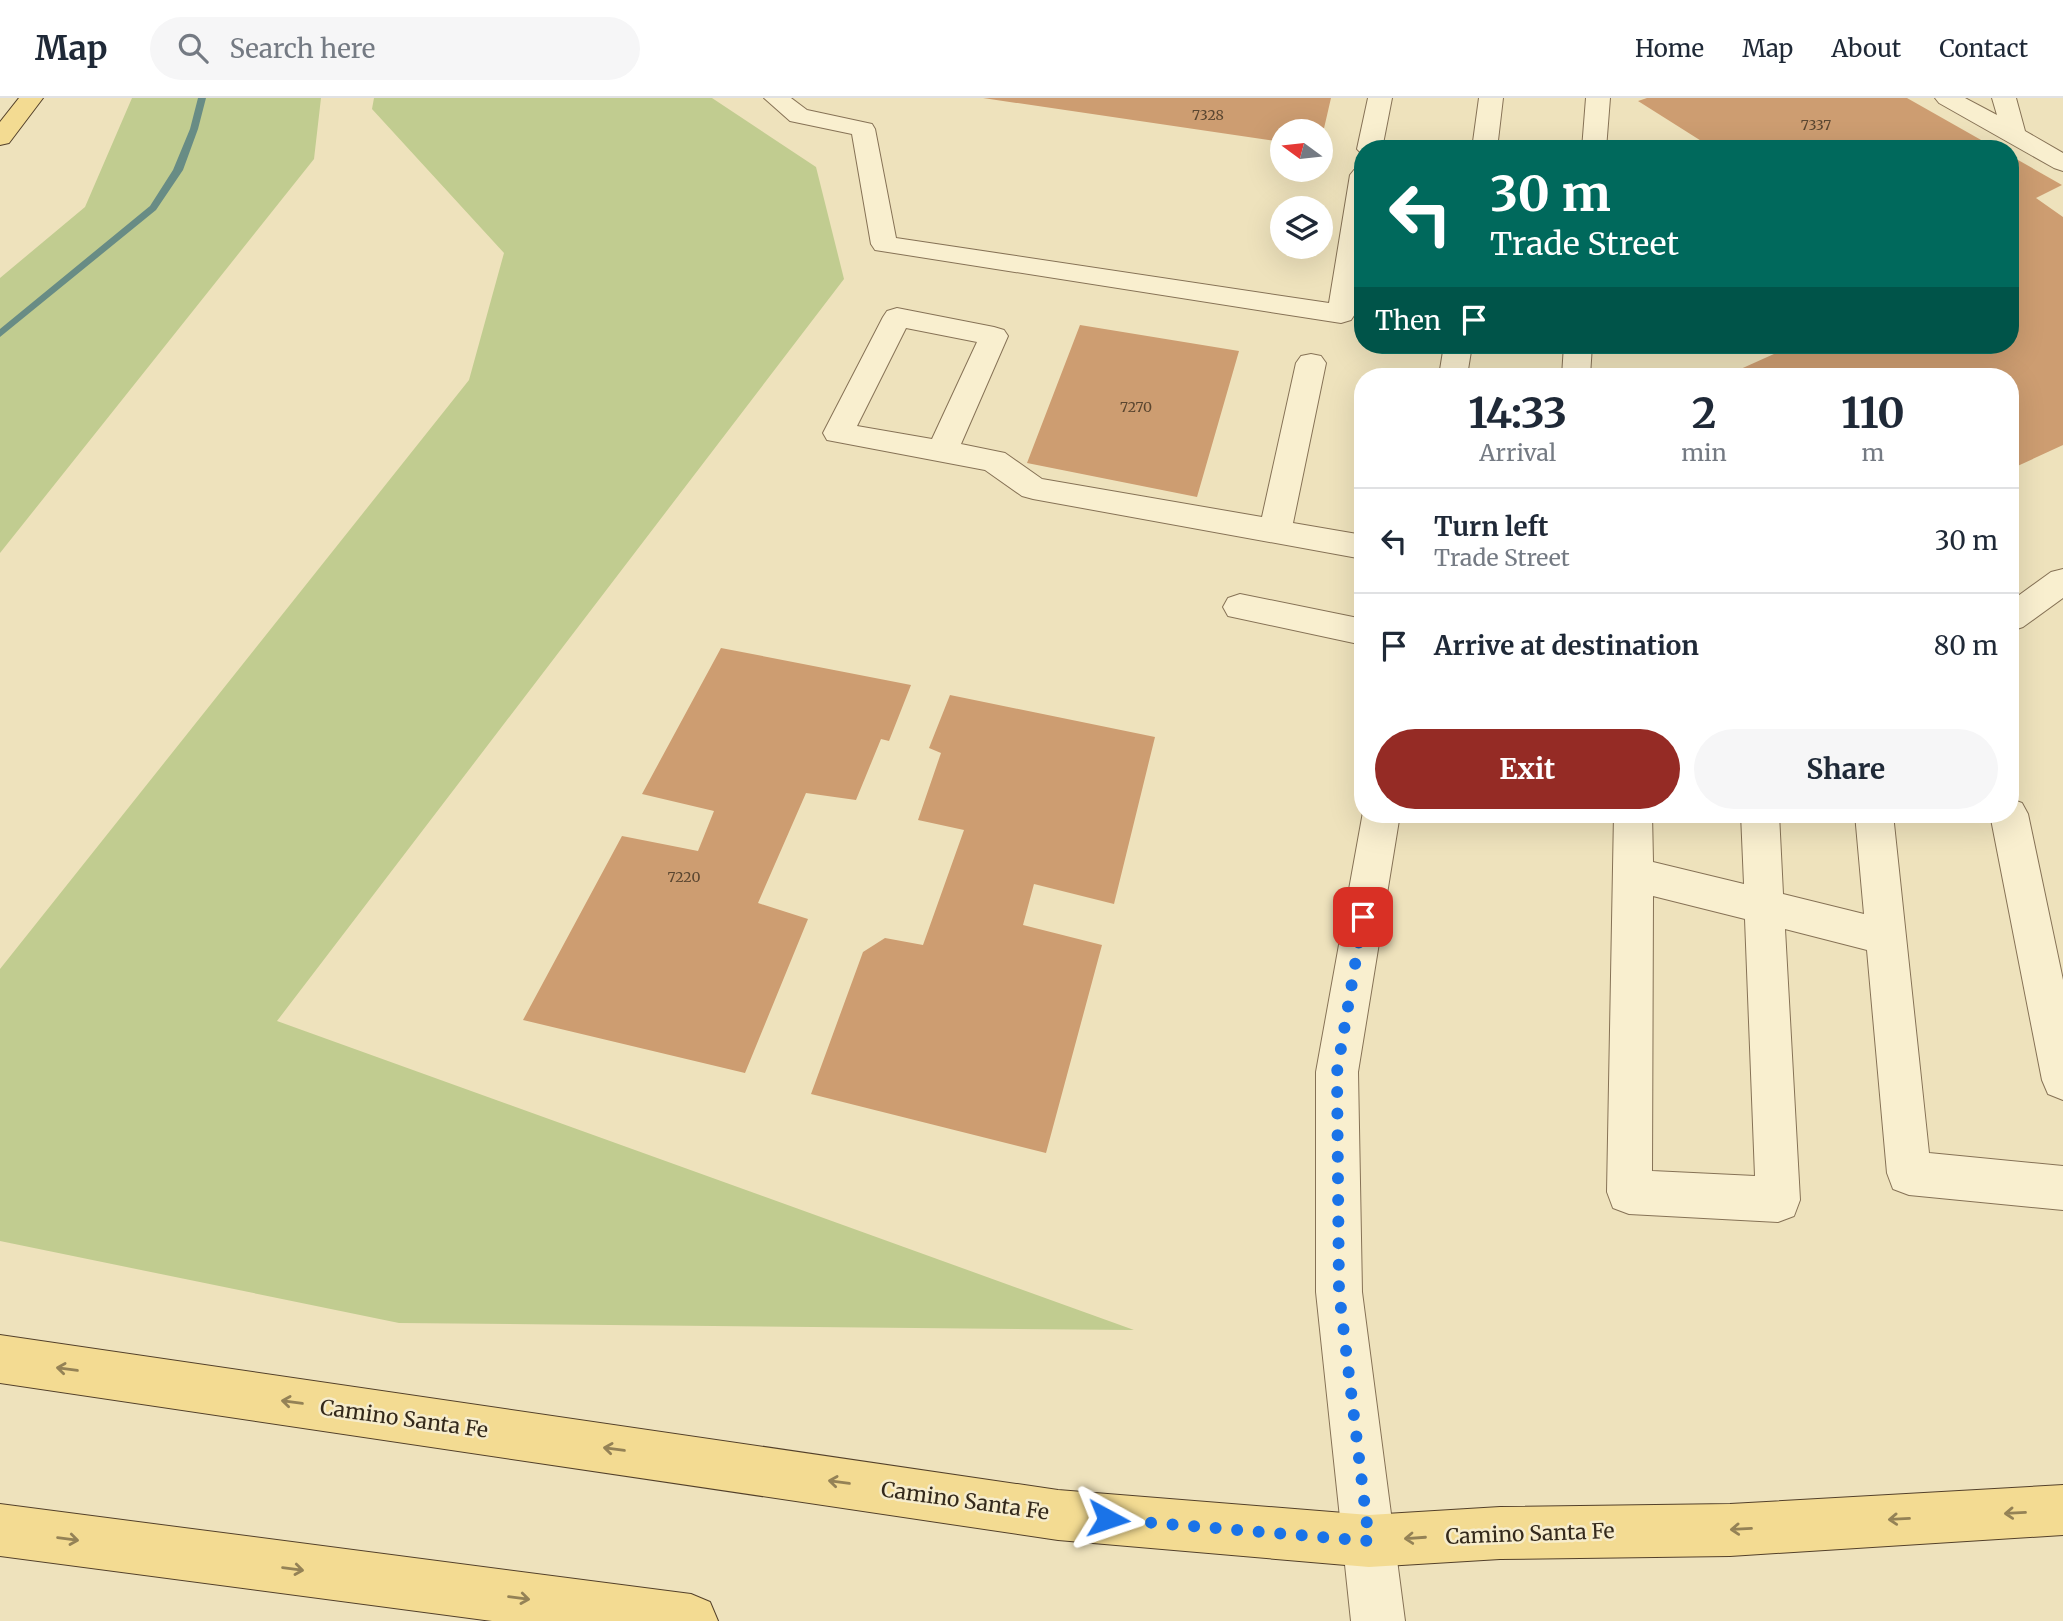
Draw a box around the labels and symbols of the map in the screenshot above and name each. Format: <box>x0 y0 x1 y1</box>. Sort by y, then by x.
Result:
house number: 7328 <box>1192 106 1224 124</box>
house number: 7337 <box>1801 116 1831 134</box>
north arrow <box>1270 119 1334 182</box>
house number: 7270 <box>1120 398 1152 416</box>
house number: 7220 <box>668 868 700 886</box>
pin <box>1333 887 1393 947</box>
one-way arrow <box>56 1362 79 1375</box>
street label: Camino Santa Fe <box>318 1393 490 1444</box>
one-way arrow <box>281 1395 304 1408</box>
one-way arrow <box>603 1443 626 1456</box>
street label: Camino Santa Fe <box>879 1475 1051 1526</box>
one-way arrow <box>828 1476 851 1489</box>
position arrow <box>1071 1482 1145 1556</box>
one-way arrow <box>2004 1506 2027 1519</box>
one-way arrow <box>1888 1513 1911 1526</box>
street label: Camino Santa Fe <box>1445 1517 1615 1550</box>
one-way arrow <box>1730 1523 1753 1536</box>
one-way arrow <box>1404 1531 1427 1544</box>
one-way arrow <box>56 1533 79 1546</box>
one-way arrow <box>281 1562 304 1575</box>
one-way arrow <box>507 1592 530 1605</box>

